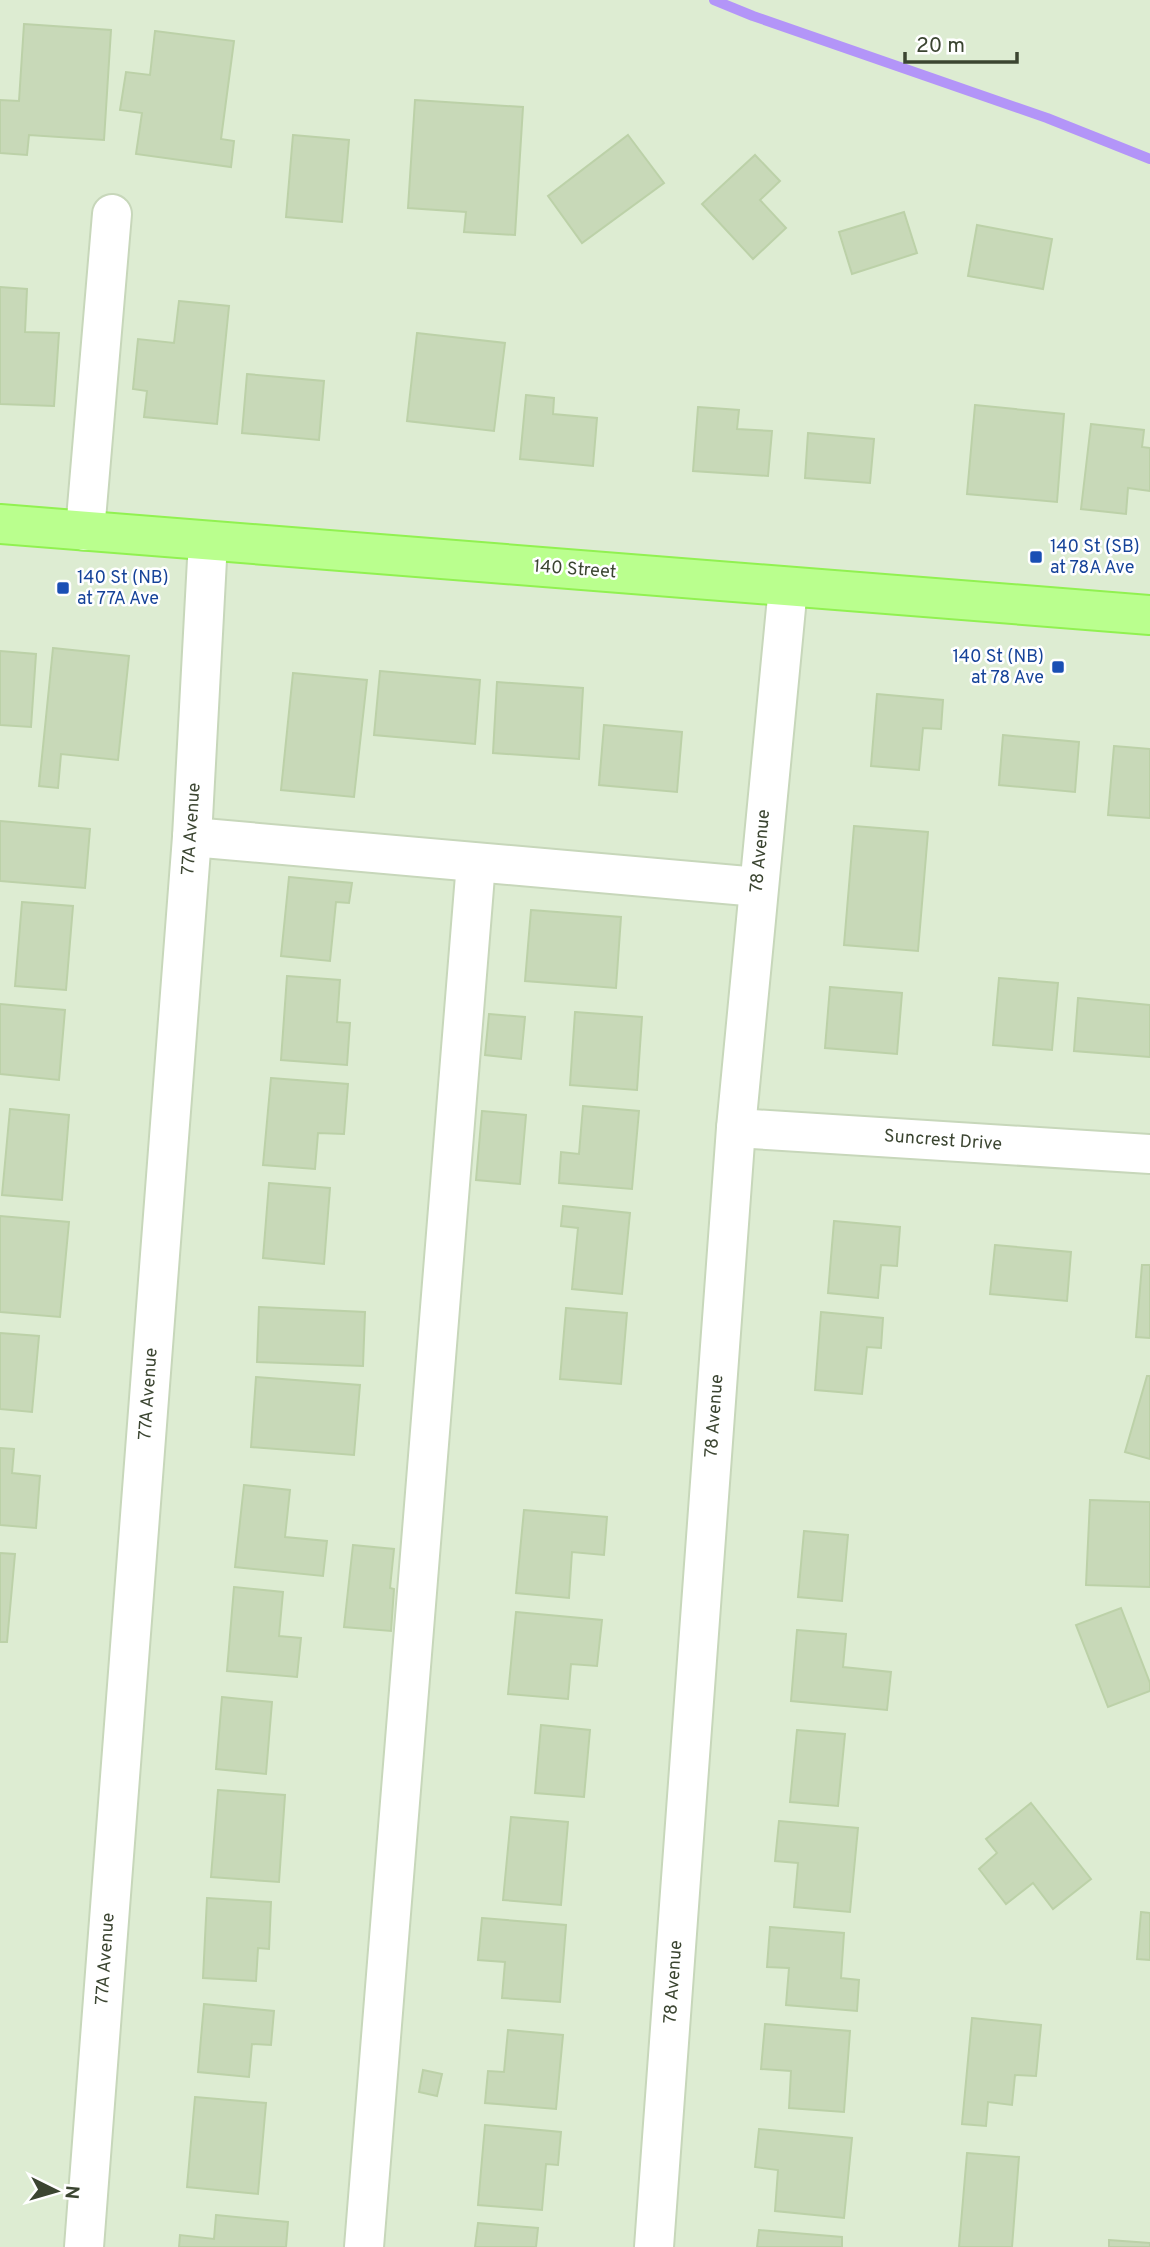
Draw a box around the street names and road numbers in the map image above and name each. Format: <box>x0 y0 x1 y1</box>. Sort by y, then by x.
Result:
street label: 140 Street <box>533 556 617 584</box>
street label: 77A Avenue <box>177 782 207 876</box>
street label: 78 Avenue <box>746 808 776 894</box>
street label: Suncrest Drive <box>883 1125 1003 1157</box>
street label: 77A Avenue <box>134 1347 164 1441</box>
street label: 78 Avenue <box>701 1374 729 1458</box>
street label: 77A Avenue <box>91 1912 121 2006</box>
street label: 78 Avenue <box>660 1940 688 2024</box>

